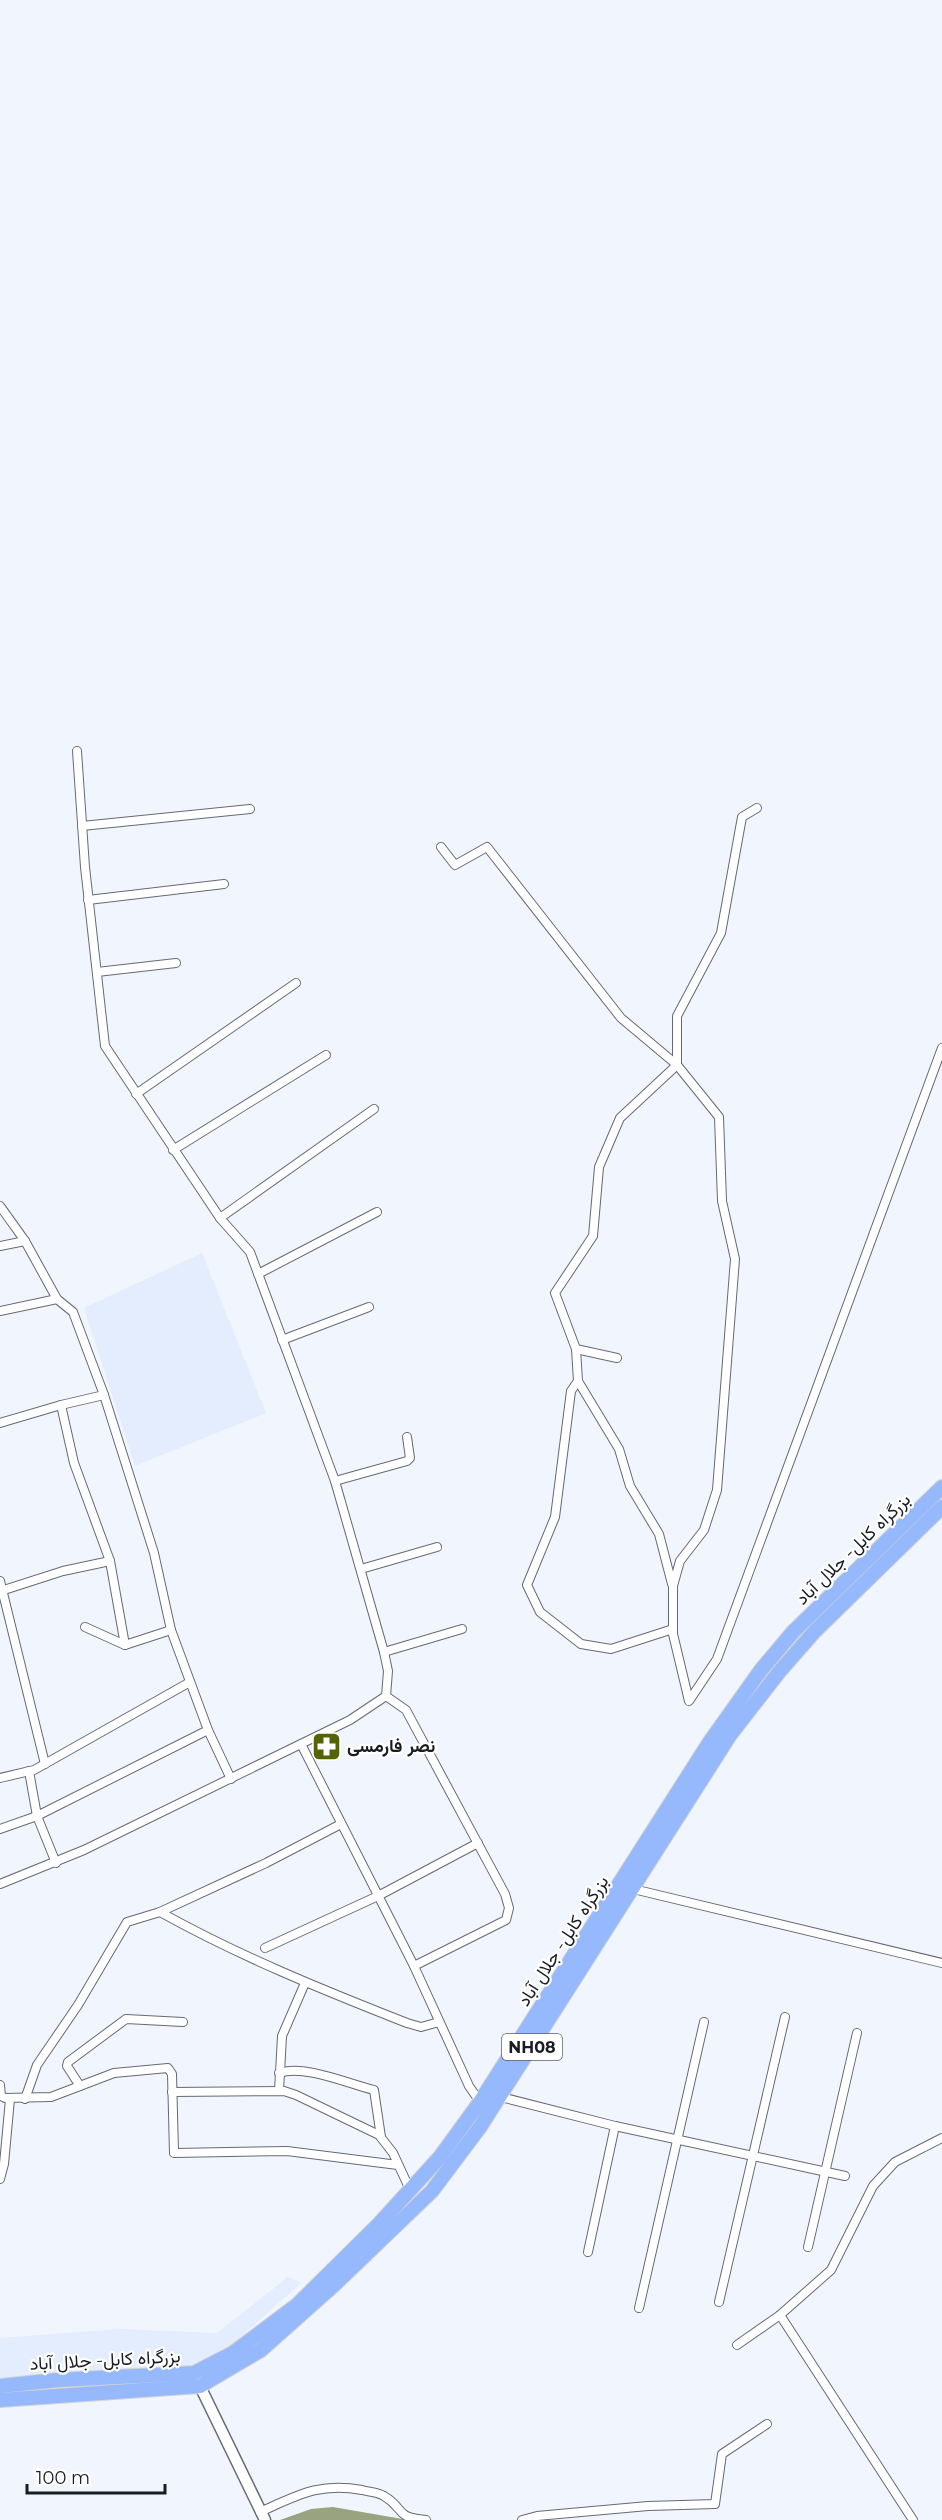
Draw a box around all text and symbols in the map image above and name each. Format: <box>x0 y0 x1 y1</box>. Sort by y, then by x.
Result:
street label: بزرگراه کابل- جلال آباد <box>791 1489 915 1609</box>
pharmacy icon: نصر فارمسی <box>310 1730 342 1762</box>
place label: نصر فارمسی <box>347 1735 435 1757</box>
street label: بزرگراه کابل- جلال آباد <box>513 1872 613 2010</box>
road number: NH08 <box>502 2034 562 2060</box>
street label: بزرگراه کابل- جلال آباد <box>29 2345 181 2375</box>
scale bar <box>27 2457 165 2495</box>
text: 100 m <box>36 2467 90 2489</box>

